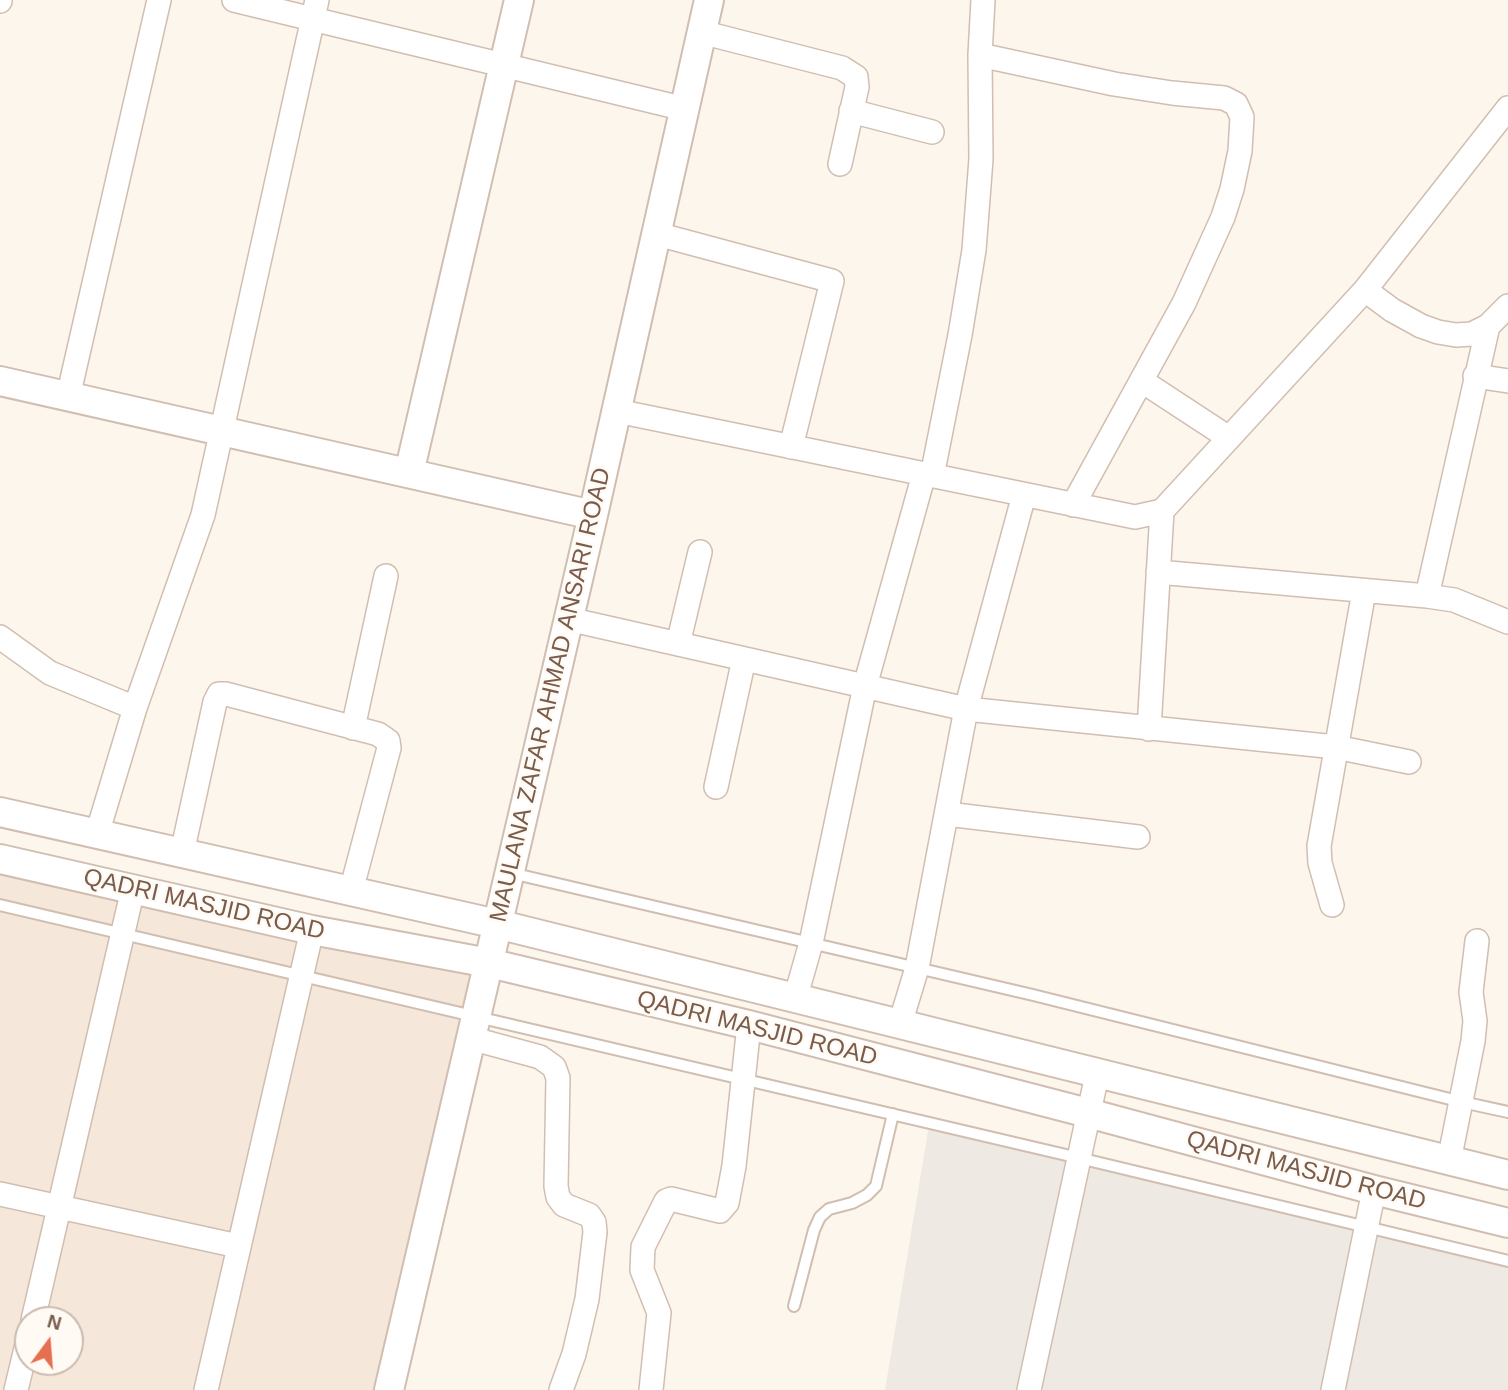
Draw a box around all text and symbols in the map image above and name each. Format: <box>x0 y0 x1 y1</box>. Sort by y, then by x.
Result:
street label: MAULANA ZAFAR AHMAD ANSARI ROAD <box>485 465 617 925</box>
street label: QADRI MASJID ROAD <box>81 863 327 947</box>
street label: QADRI MASJID ROAD <box>634 985 880 1073</box>
street label: QADRI MASJID ROAD <box>1183 1125 1429 1217</box>
north arrow <box>14 1306 84 1376</box>
text: N <box>45 1310 64 1334</box>

